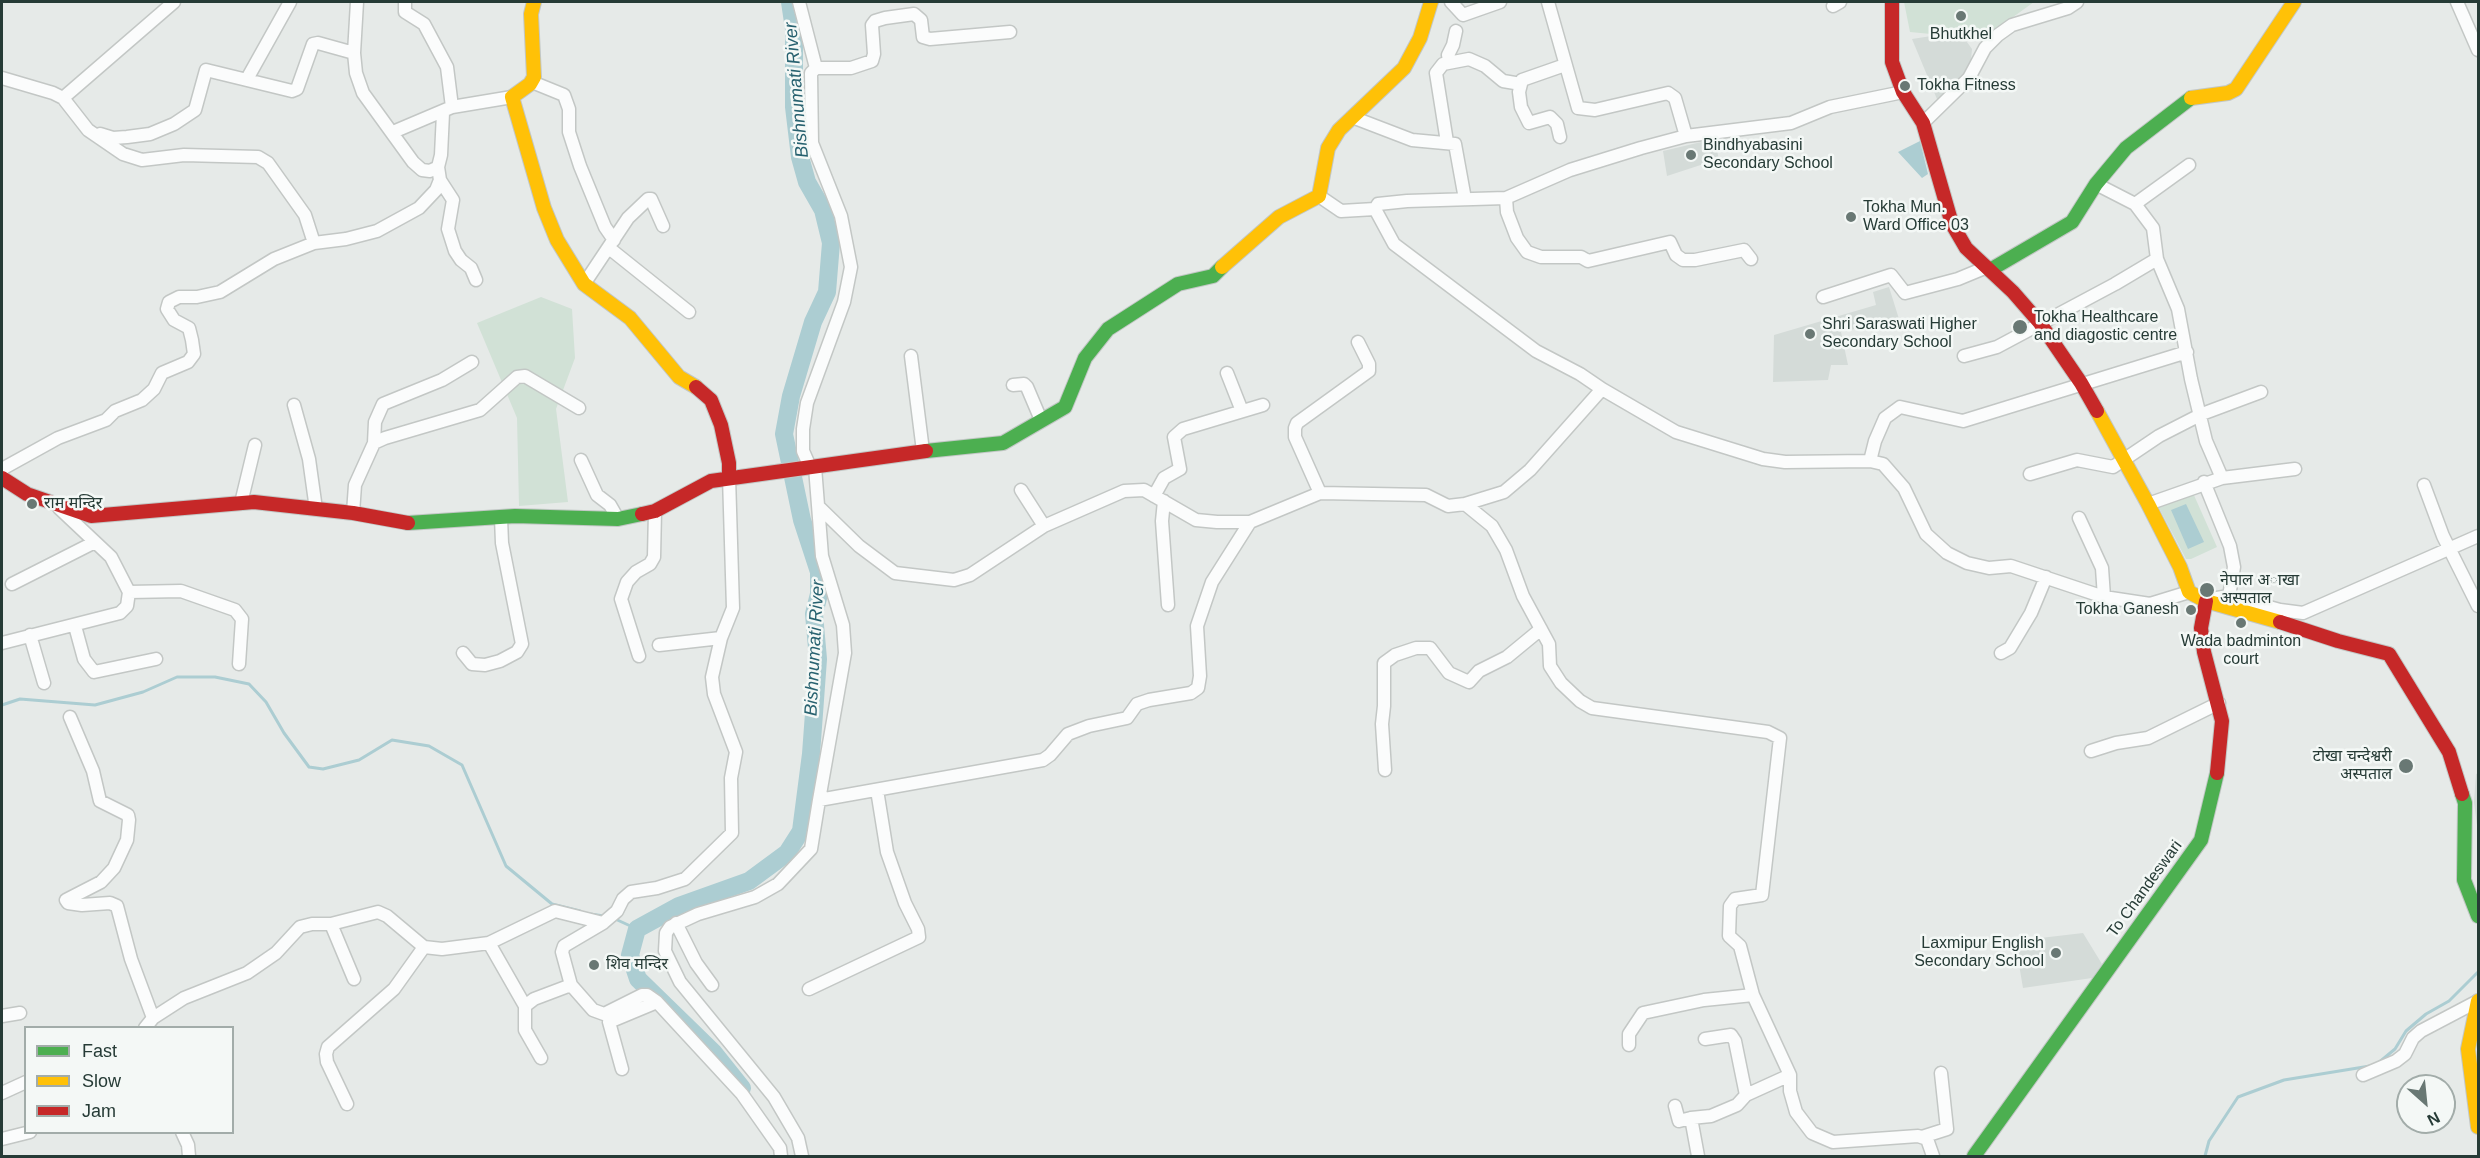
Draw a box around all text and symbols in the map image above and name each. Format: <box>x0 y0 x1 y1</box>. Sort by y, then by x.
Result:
marker: Bhutkhel <box>1954 9 1968 23</box>
water label: Bishnumati River <box>780 21 814 159</box>
place label: Bhutkhel <box>1930 25 1992 45</box>
place label: Tokha Fitness <box>1917 76 2016 96</box>
marker: Tokha Fitness <box>1898 79 1912 93</box>
place label: Bindhyabasini Secondary School <box>1703 136 1833 174</box>
marker: Bindhyabasini Secondary School <box>1684 148 1698 162</box>
place label: Tokha Mun. Ward Office 03 <box>1863 198 1969 236</box>
marker: Tokha Mun. Ward Office 03 <box>1844 210 1858 224</box>
place label: Tokha Healthcare and diagostic centre <box>2034 308 2177 346</box>
place label: Shri Saraswati Higher Secondary School <box>1822 315 1977 353</box>
marker: Tokha Healthcare and diagostic centre <box>2011 318 2029 336</box>
marker: Shri Saraswati Higher Secondary School <box>1803 327 1817 341</box>
place label: राम मन्दिर <box>44 494 102 514</box>
marker: राम मन्दिर <box>25 497 39 511</box>
place label: नेपाल अाखा अस्पताल <box>2220 571 2299 609</box>
water label: Bishnumati River <box>801 580 829 716</box>
marker: नेपाल अाखा अस्पताल <box>2198 581 2216 599</box>
place label: Tokha Ganesh <box>2076 600 2179 620</box>
marker: Tokha Ganesh <box>2184 603 2198 617</box>
marker: Wada badminton court <box>2234 616 2248 630</box>
place label: Wada badminton court <box>2181 632 2301 670</box>
place label: टोखा चन्देश्वरी अस्पताल <box>2313 747 2392 785</box>
marker: टोखा चन्देश्वरी अस्पताल <box>2397 757 2415 775</box>
street label: To Chandeswari <box>2104 837 2186 941</box>
place label: Laxmipur English Secondary School <box>1914 934 2044 972</box>
marker: Laxmipur English Secondary School <box>2049 946 2063 960</box>
place label: शिव मन्दिर <box>606 955 668 975</box>
marker: शिव मन्दिर <box>587 958 601 972</box>
legend <box>24 1026 234 1134</box>
text: Fast <box>82 1041 117 1061</box>
text: Slow <box>82 1071 121 1091</box>
north arrow <box>2396 1074 2456 1134</box>
text: Jam <box>82 1101 116 1121</box>
text: N <box>2424 1109 2443 1129</box>

